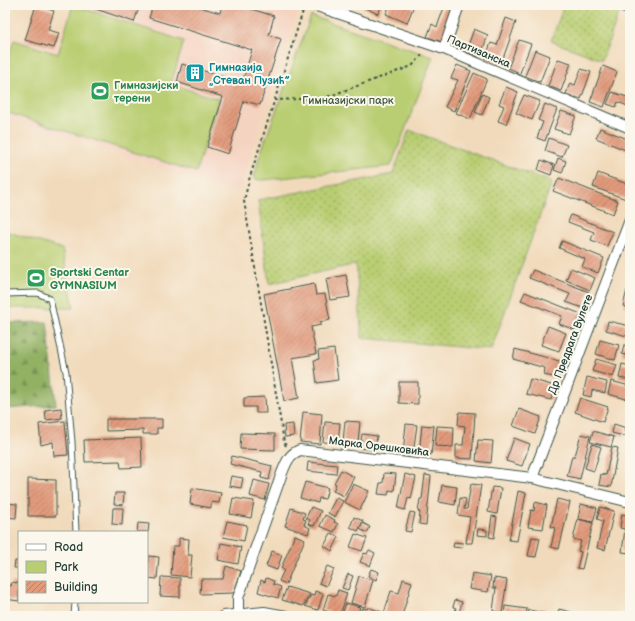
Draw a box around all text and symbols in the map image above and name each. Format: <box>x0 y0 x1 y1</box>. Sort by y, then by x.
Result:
street label: Партизанска <box>445 32 513 71</box>
place label: Гимназија „Стеван Пузић” <box>209 61 290 87</box>
building icon: Гимназија „Стеван Пузић” <box>184 62 206 84</box>
place label: Гимназијски терени <box>114 79 178 105</box>
sports icon: Гимназијски терени <box>89 80 111 102</box>
park label: Гимназијски парк <box>302 94 394 107</box>
place label: Sportski Centar GYMNASIUM <box>50 266 129 292</box>
sports icon: Sportski Centar GYMNASIUM <box>25 267 47 289</box>
street label: Др Предрага Вулете <box>545 292 596 396</box>
street label: Марка Орешковића <box>328 434 430 459</box>
legend <box>18 531 148 603</box>
text: Road <box>54 540 83 555</box>
text: Park <box>54 560 78 575</box>
text: Building <box>54 580 98 595</box>

